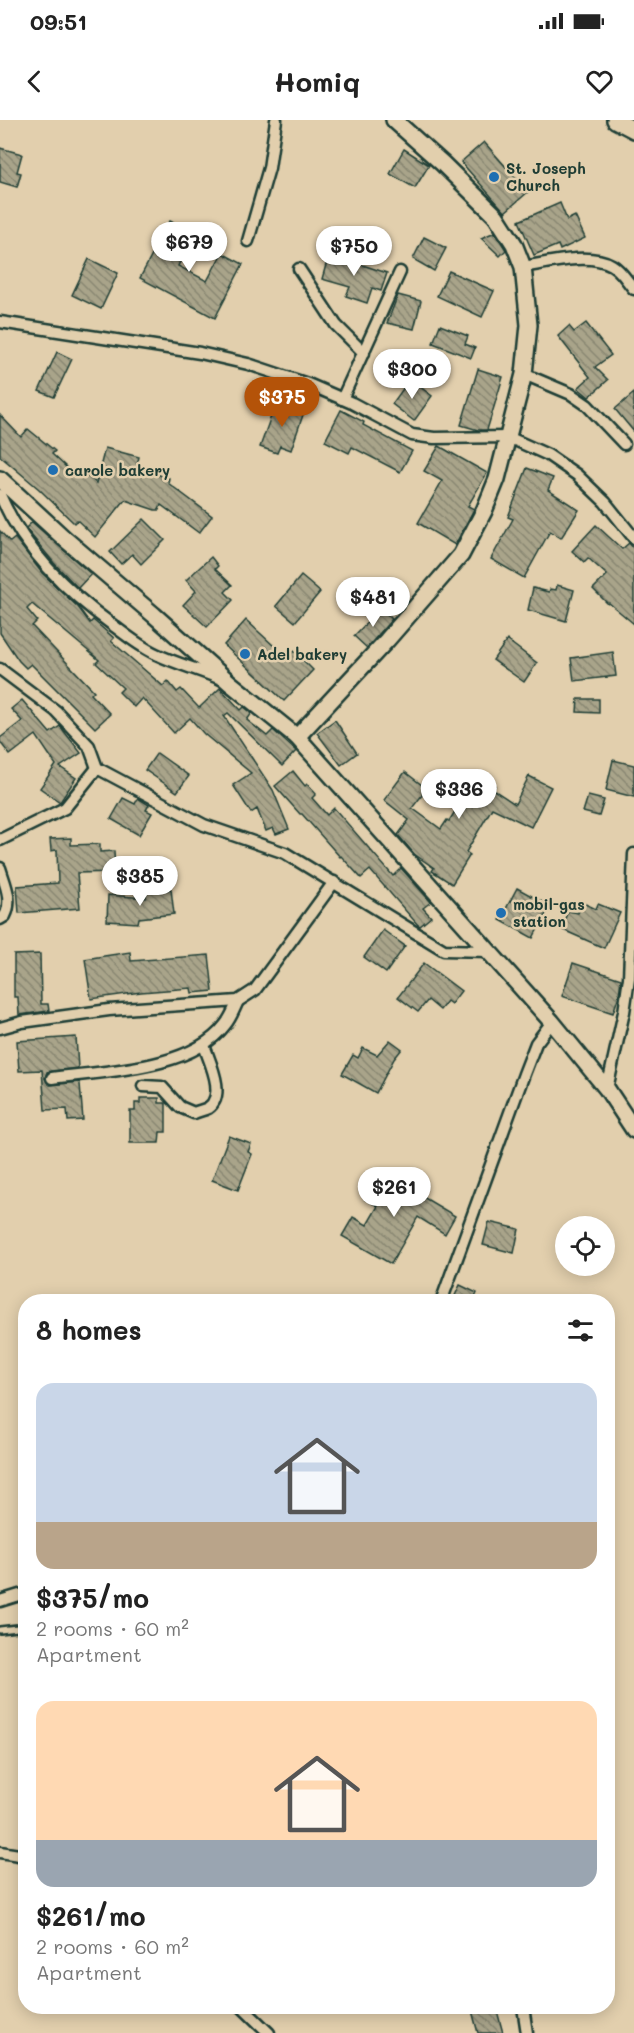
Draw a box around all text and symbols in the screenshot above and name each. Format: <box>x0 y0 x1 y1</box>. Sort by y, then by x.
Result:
text: 09:51 <box>30 7 87 36</box>
text: Homiq <box>274 64 360 99</box>
icon: back <box>18 65 51 98</box>
icon: heart <box>583 65 616 98</box>
place label: St. Joseph Church <box>506 158 586 195</box>
marker: St. Joseph Church <box>487 170 501 184</box>
pin: $679 <box>153 222 225 273</box>
pin: $750 <box>318 226 390 277</box>
text: $679 <box>165 228 213 254</box>
text: $750 <box>330 232 378 258</box>
pin: $300 <box>376 349 448 400</box>
text: $300 <box>387 355 437 381</box>
pin: $375 <box>246 377 318 428</box>
text: $375 <box>258 383 306 409</box>
place label: carole bakery <box>65 460 170 480</box>
marker: carole bakery <box>46 463 60 477</box>
pin: $481 <box>337 577 409 628</box>
text: $481 <box>350 583 396 609</box>
place label: Adel bakery <box>257 644 347 664</box>
marker: Adel bakery <box>238 647 252 661</box>
pin: $336 <box>423 769 495 820</box>
text: $336 <box>435 775 483 801</box>
pin: $385 <box>104 856 176 907</box>
text: $385 <box>116 862 164 888</box>
place label: mobil-gas station <box>513 894 585 931</box>
marker: mobil-gas station <box>494 906 508 920</box>
pin: $261 <box>358 1167 430 1218</box>
text: $261 <box>372 1173 416 1199</box>
map controls <box>555 1216 615 1276</box>
button: locate <box>555 1216 615 1276</box>
text: 8 homes <box>36 1313 142 1347</box>
icon: filters <box>564 1314 597 1347</box>
icon: home <box>263 1422 371 1530</box>
text: $375/mo <box>36 1581 149 1615</box>
text: 2 rooms · 60 m² <box>36 1615 189 1641</box>
text: Apartment <box>36 1641 142 1667</box>
icon: home <box>263 1740 371 1848</box>
text: $261/mo <box>36 1899 145 1933</box>
text: 2 rooms · 60 m² <box>36 1933 189 1959</box>
text: Apartment <box>36 1959 142 1985</box>

